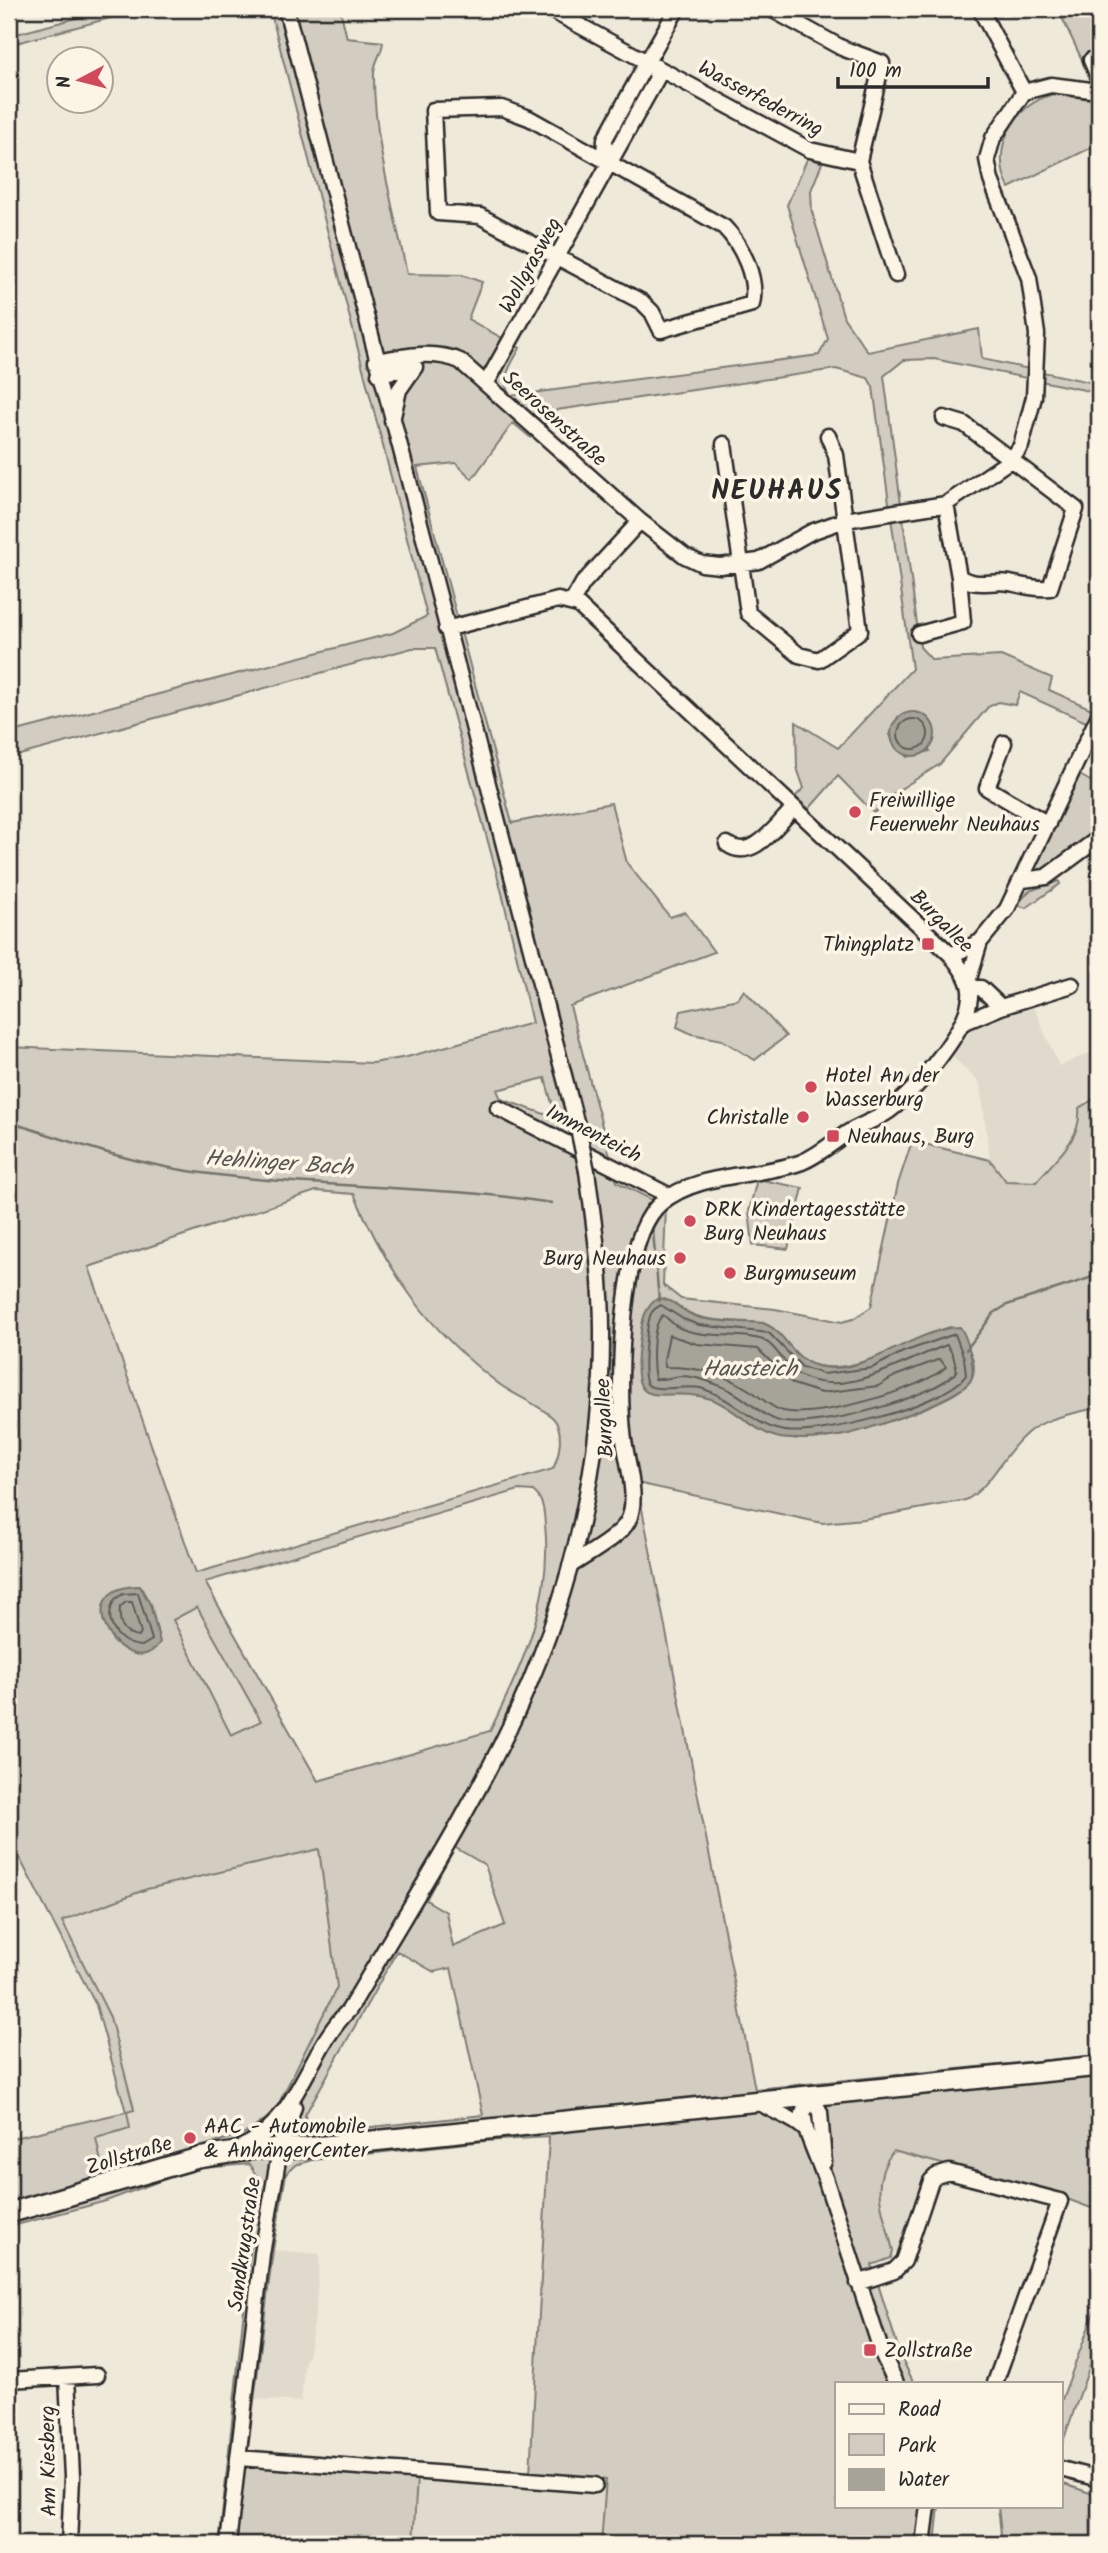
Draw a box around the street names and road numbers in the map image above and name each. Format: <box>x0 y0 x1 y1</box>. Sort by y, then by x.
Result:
street label: Wasserfederring <box>692 52 829 146</box>
street label: Wollgrasweg <box>491 212 571 320</box>
street label: Seerosenstraße <box>494 363 614 476</box>
street label: Burgallee <box>901 882 981 962</box>
street label: Immenteich <box>540 1096 647 1173</box>
street label: Burgallee <box>587 1377 624 1458</box>
street label: Zollstraße <box>82 2128 177 2185</box>
street label: Sandkrugstraße <box>220 2174 271 2313</box>
street label: Am Kiesberg <box>32 2405 67 2517</box>

